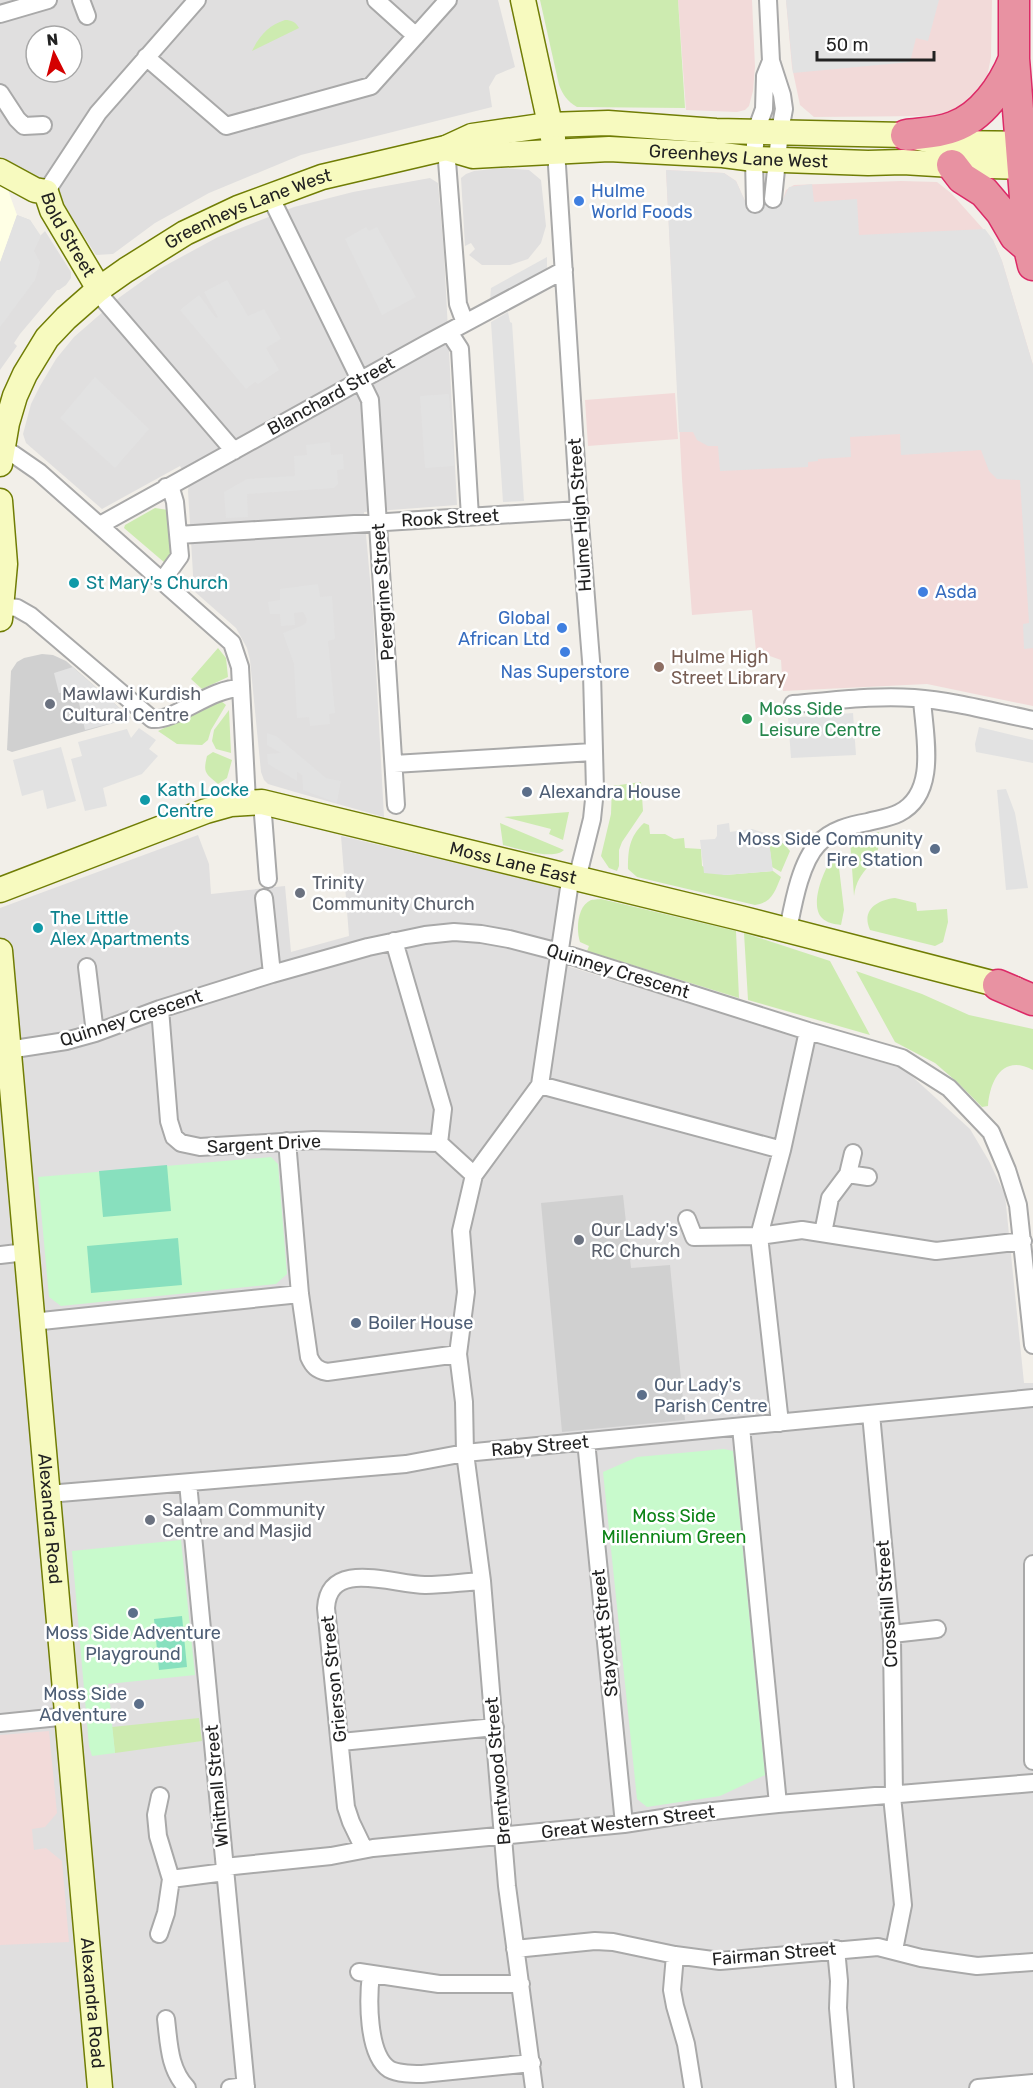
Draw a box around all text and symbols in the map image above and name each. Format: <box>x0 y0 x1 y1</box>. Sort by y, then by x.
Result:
north arrow <box>24 24 84 84</box>
scale bar <box>817 24 934 62</box>
text: N <box>46 30 59 50</box>
text: 50 m <box>826 34 869 56</box>
street label: Greenheys Lane West <box>648 140 828 173</box>
street label: Greenheys Lane West <box>160 164 334 254</box>
place label: Hulme World Foods <box>591 180 693 223</box>
street label: Bold Street <box>36 189 100 281</box>
marker: Hulme World Foods <box>572 194 586 208</box>
street label: Blanchard Street <box>264 352 398 440</box>
street label: Hulme High Street <box>564 437 596 593</box>
street label: Rook Street <box>401 504 499 532</box>
street label: Peregrine Street <box>367 523 399 661</box>
place label: St Mary's Church <box>86 572 228 594</box>
marker: St Mary's Church <box>67 576 81 590</box>
place label: Asda <box>935 581 977 603</box>
marker: Asda <box>916 585 930 599</box>
place label: Global African Ltd <box>458 607 550 650</box>
marker: Global African Ltd <box>555 621 569 635</box>
marker: Nas Superstore <box>558 645 572 659</box>
place label: Hulme High Street Library <box>671 646 786 689</box>
marker: Hulme High Street Library <box>652 660 666 674</box>
place label: Nas Superstore <box>501 661 630 683</box>
place label: Mawlawi Kurdish Cultural Centre <box>62 683 201 726</box>
marker: Mawlawi Kurdish Cultural Centre <box>43 697 57 711</box>
place label: Moss Side Leisure Centre <box>759 698 881 741</box>
marker: Moss Side Leisure Centre <box>740 712 754 726</box>
place label: Kath Locke Centre <box>157 779 249 822</box>
place label: Alexandra House <box>539 781 681 803</box>
marker: Alexandra House <box>520 785 534 799</box>
marker: Kath Locke Centre <box>138 793 152 807</box>
place label: Moss Side Community Fire Station <box>737 828 923 871</box>
street label: Moss Lane East <box>447 837 579 889</box>
marker: Moss Side Community Fire Station <box>928 842 942 856</box>
place label: Trinity Community Church <box>312 872 475 915</box>
marker: Trinity Community Church <box>293 886 307 900</box>
place label: The Little Alex Apartments <box>50 907 190 950</box>
marker: The Little Alex Apartments <box>31 921 45 935</box>
street label: Quinney Crescent <box>544 939 692 1003</box>
street label: Quinney Crescent <box>57 985 205 1051</box>
street label: Sargent Drive <box>206 1130 322 1158</box>
place label: Our Lady's RC Church <box>591 1219 681 1262</box>
marker: Our Lady's RC Church <box>572 1233 586 1247</box>
place label: Boiler House <box>368 1312 473 1334</box>
marker: Boiler House <box>349 1316 363 1330</box>
place label: Our Lady's Parish Centre <box>654 1374 768 1417</box>
marker: Our Lady's Parish Centre <box>635 1388 649 1402</box>
street label: Raby Street <box>490 1431 590 1461</box>
street label: Alexandra Road <box>33 1452 67 1585</box>
place label: Salaam Community Centre and Masjid <box>162 1499 325 1542</box>
park label: Moss Side Millennium Green <box>602 1505 746 1548</box>
marker: Salaam Community Centre and Masjid <box>143 1513 157 1527</box>
street label: Crosshill Street <box>872 1539 902 1669</box>
street label: Staycott Street <box>587 1568 623 1698</box>
marker: Moss Side Adventure Playground <box>126 1606 140 1620</box>
street label: Grierson Street <box>316 1615 352 1743</box>
place label: Moss Side Adventure Playground <box>45 1622 221 1665</box>
place label: Moss Side Adventure <box>39 1683 127 1726</box>
street label: Brentwood Street <box>481 1696 515 1846</box>
marker: Moss Side Adventure <box>132 1697 146 1711</box>
street label: Whitnall Street <box>201 1724 233 1848</box>
street label: Great Western Street <box>540 1800 716 1844</box>
street label: Alexandra Road <box>76 1937 109 2069</box>
street label: Fairman Street <box>711 1938 837 1970</box>

